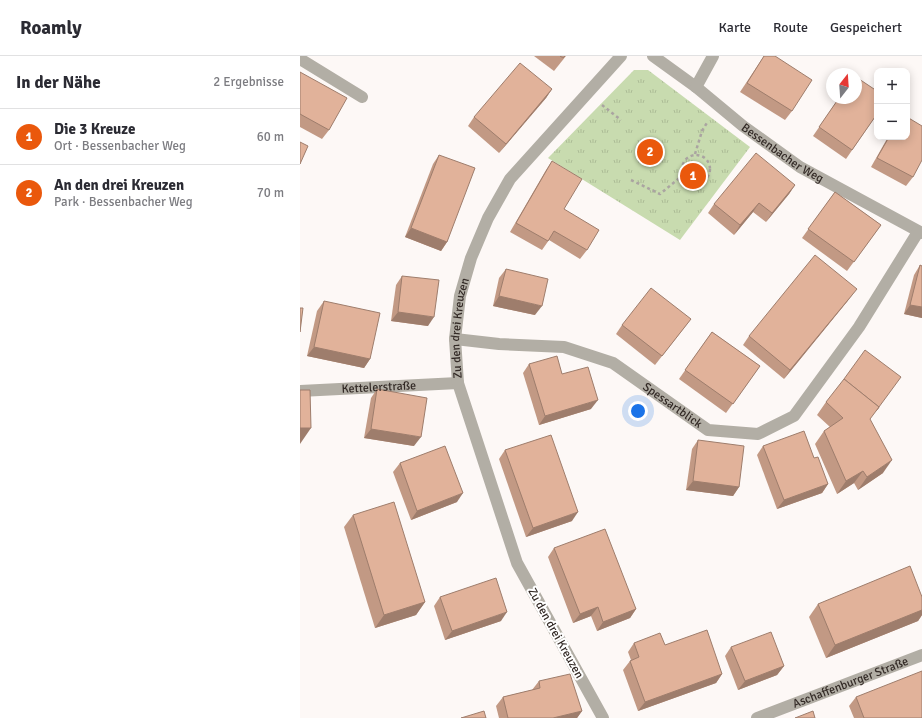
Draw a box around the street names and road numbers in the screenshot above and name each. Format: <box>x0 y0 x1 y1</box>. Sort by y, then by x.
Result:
street label: Bessenbacher Weg <box>738 120 826 186</box>
street label: Zu den drei Kreuzen <box>448 276 473 379</box>
street label: Kettelerstraße <box>341 378 417 397</box>
street label: Spessartblick <box>640 379 705 432</box>
street label: Zu den drei Kreuzen <box>524 585 587 681</box>
street label: Aschaffenburger Straße <box>791 654 911 712</box>

